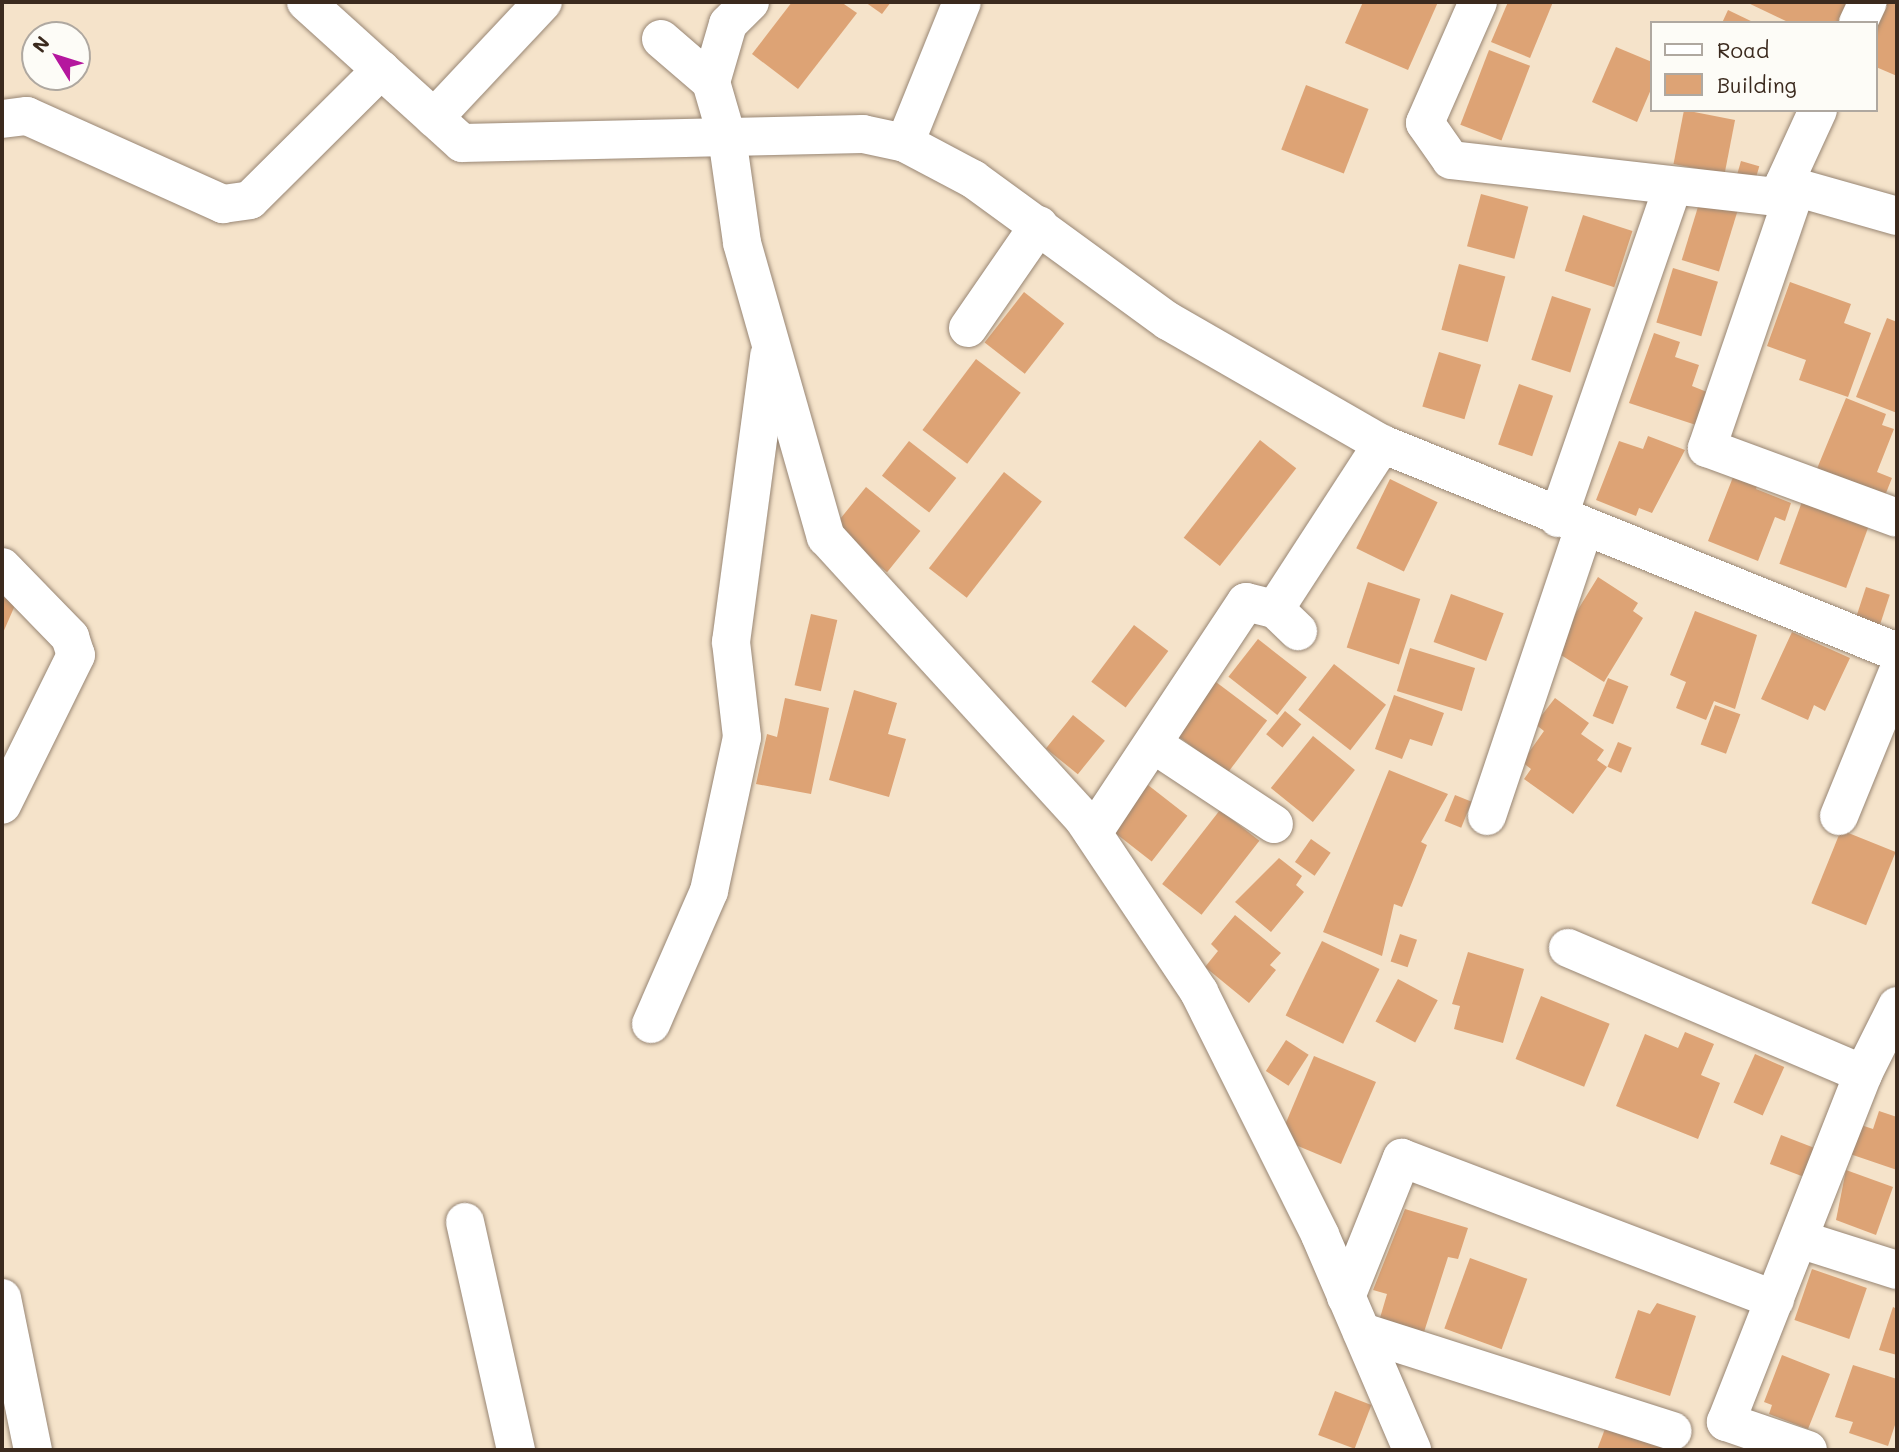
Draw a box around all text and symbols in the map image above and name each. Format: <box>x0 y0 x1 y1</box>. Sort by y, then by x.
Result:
north arrow <box>21 21 91 91</box>
legend <box>1650 21 1878 112</box>
text: N <box>26 31 55 57</box>
text: Road <box>1717 36 1769 63</box>
text: Building <box>1717 71 1797 98</box>

